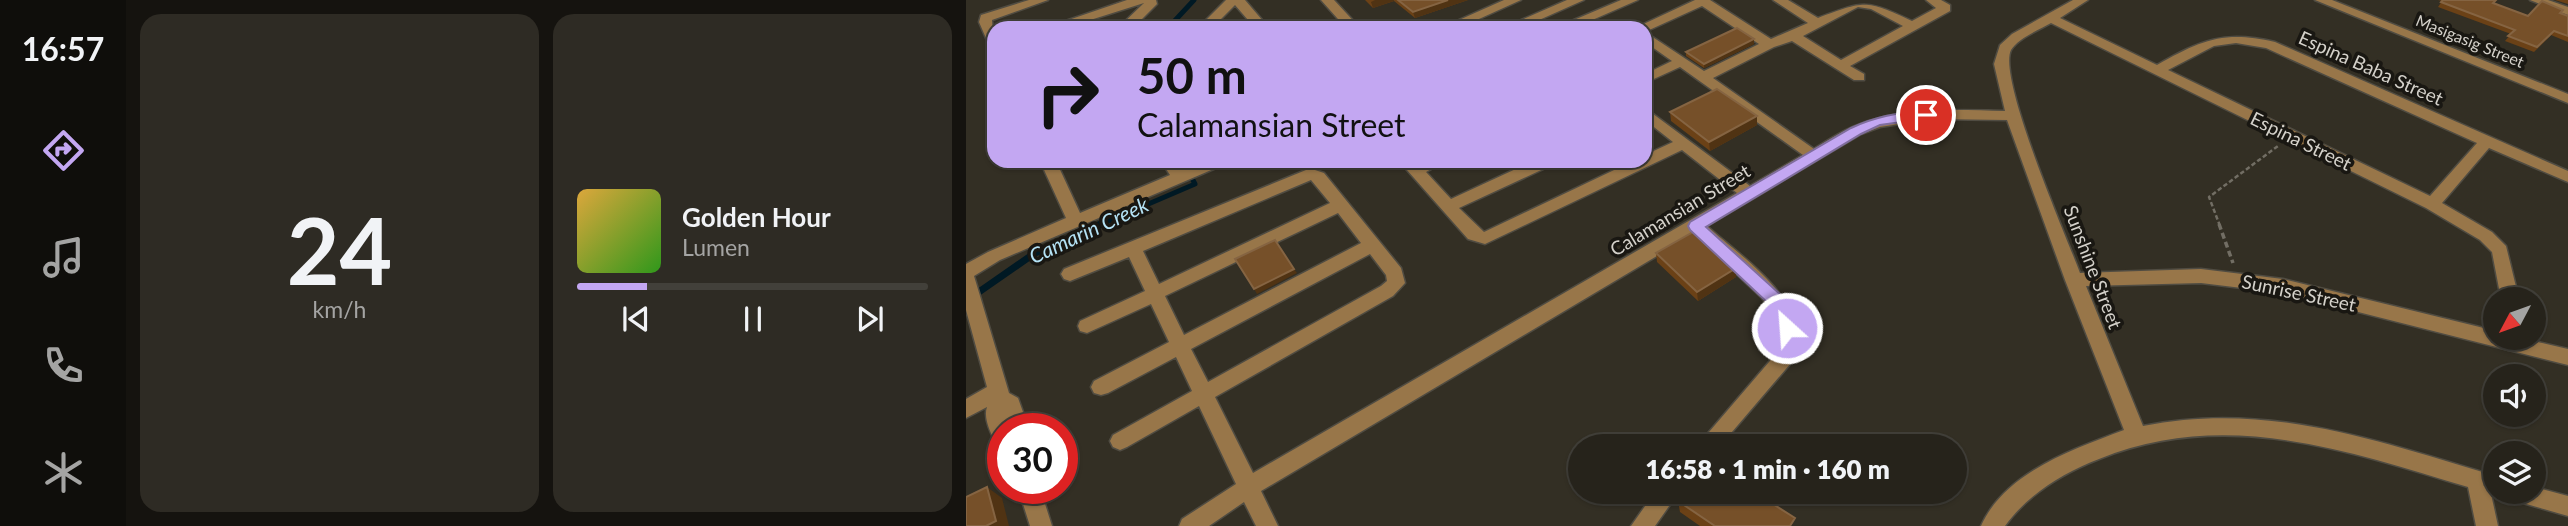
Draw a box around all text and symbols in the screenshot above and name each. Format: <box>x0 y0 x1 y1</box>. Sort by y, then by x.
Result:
street label: Masigasig Street <box>2413 10 2527 71</box>
street label: Espina Baba Street <box>2295 25 2447 110</box>
text: 16:57 <box>22 29 104 68</box>
text: 50 m <box>1137 46 1247 104</box>
icon: right <box>1022 49 1113 140</box>
pin <box>1896 85 1956 145</box>
icon: arrive <box>1907 96 1945 134</box>
text: Calamansian Street <box>1137 105 1406 144</box>
street label: Espina Street <box>2247 106 2355 175</box>
icon: directions <box>39 126 88 175</box>
street label: Calamansian Street <box>1605 159 1754 260</box>
water label: Camarin Creek <box>1025 191 1153 268</box>
text: 24 <box>287 195 392 304</box>
text: Golden Hour <box>682 201 831 233</box>
street label: Sunshine Street <box>2059 202 2128 332</box>
icon: music <box>39 233 88 282</box>
text: Lumen <box>682 233 750 261</box>
street label: Sunrise Street <box>2240 269 2358 316</box>
north arrow <box>2483 287 2546 350</box>
map controls <box>2483 287 2546 504</box>
position arrow <box>1750 291 1824 365</box>
text: km/h <box>313 295 366 323</box>
icon: previous <box>617 300 655 338</box>
icon: pause <box>734 300 772 338</box>
icon: next <box>851 300 889 338</box>
icon: phone <box>39 341 88 390</box>
button: sound <box>2483 364 2546 427</box>
speed limit sign: 30 <box>987 413 1078 504</box>
button: layers <box>2483 441 2546 504</box>
icon: climate <box>39 448 88 497</box>
text: 16:58 · 1 min · 160 m <box>1645 453 1890 485</box>

